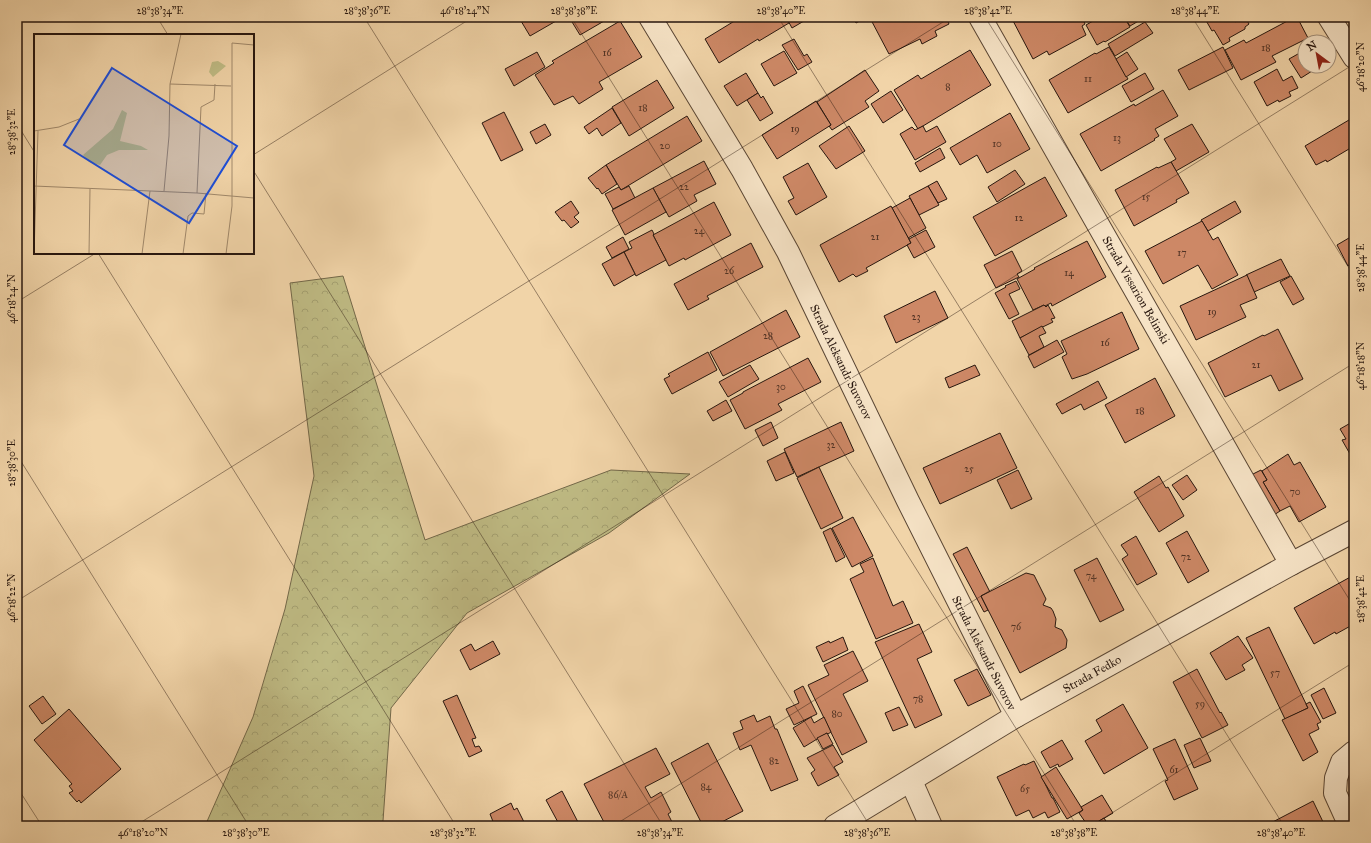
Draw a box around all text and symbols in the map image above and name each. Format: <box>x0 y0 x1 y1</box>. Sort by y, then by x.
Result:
text: 28°38'34"E <box>136 5 184 17</box>
text: 28°38'36"E <box>344 5 390 17</box>
text: 46°18'24"N <box>440 5 490 17</box>
text: 28°38'38"E <box>551 5 597 17</box>
text: 28°38'40"E <box>757 5 805 17</box>
text: 28°38'42"E <box>964 5 1012 17</box>
text: 28°38'44"E <box>1171 5 1219 17</box>
inset map <box>34 34 254 254</box>
north arrow <box>1297 34 1337 74</box>
text: N <box>1305 38 1320 54</box>
house number: 18 <box>1261 42 1271 54</box>
text: 46°18'20"N <box>1355 42 1367 92</box>
house number: 16 <box>602 47 612 59</box>
house number: 11 <box>1084 73 1092 85</box>
house number: 8 <box>945 81 951 93</box>
house number: 18 <box>638 102 648 114</box>
text: 28°38'32"E <box>6 109 18 155</box>
house number: 19 <box>790 123 800 135</box>
house number: 13 <box>1113 132 1121 144</box>
house number: 10 <box>992 138 1002 150</box>
house number: 20 <box>660 140 671 152</box>
house number: 22 <box>679 181 689 193</box>
house number: 15 <box>1142 191 1151 203</box>
house number: 12 <box>1015 212 1024 224</box>
house number: 24 <box>694 225 705 237</box>
house number: 21 <box>871 231 879 243</box>
street label: Strada Vissarion Belinski <box>1099 234 1173 347</box>
text: 28°38'44"E <box>1355 244 1367 292</box>
house number: 17 <box>1177 247 1187 259</box>
house number: 26 <box>724 265 735 277</box>
house number: 14 <box>1064 267 1074 279</box>
text: 46°18'24"N <box>6 274 18 324</box>
street label: Strada Aleksandr Suvorov <box>807 302 876 423</box>
house number: 19 <box>1207 306 1217 318</box>
house number: 23 <box>912 311 920 323</box>
house number: 28 <box>763 330 773 342</box>
house number: 16 <box>1100 337 1110 349</box>
text: 46°18'18"N <box>1355 341 1367 390</box>
house number: 21 <box>1252 359 1260 371</box>
house number: 30 <box>776 381 786 393</box>
house number: 18 <box>1135 405 1145 417</box>
text: 28°38'30"E <box>6 439 18 487</box>
house number: 32 <box>827 439 836 451</box>
house number: 25 <box>964 463 974 475</box>
house number: 70 <box>1289 486 1301 498</box>
house number: 72 <box>1181 551 1191 563</box>
house number: 74 <box>1086 570 1097 582</box>
text: 46°18'22"N <box>6 573 18 623</box>
text: 28°38'42"E <box>1355 575 1367 623</box>
street label: Strada Aleksandr Suvorov <box>949 593 1020 714</box>
house number: 76 <box>1011 621 1022 633</box>
street label: Strada Fedko <box>1060 652 1124 696</box>
house number: 57 <box>1270 667 1280 679</box>
house number: 78 <box>913 693 923 705</box>
house number: 59 <box>1195 698 1205 710</box>
house number: 80 <box>831 708 843 720</box>
house number: 82 <box>769 755 779 767</box>
house number: 61 <box>1169 764 1179 776</box>
house number: 84 <box>701 781 712 793</box>
house number: 65 <box>1020 783 1030 795</box>
house number: 86/A <box>608 789 628 801</box>
text: 46°18'20"N <box>118 827 169 839</box>
text: 28°38'30"E <box>222 827 270 839</box>
text: 28°38'32"E <box>430 827 476 839</box>
text: 28°38'34"E <box>636 827 684 839</box>
text: 28°38'36"E <box>844 827 890 839</box>
text: 28°38'38"E <box>1051 827 1097 839</box>
text: 28°38'40"E <box>1257 827 1305 839</box>

